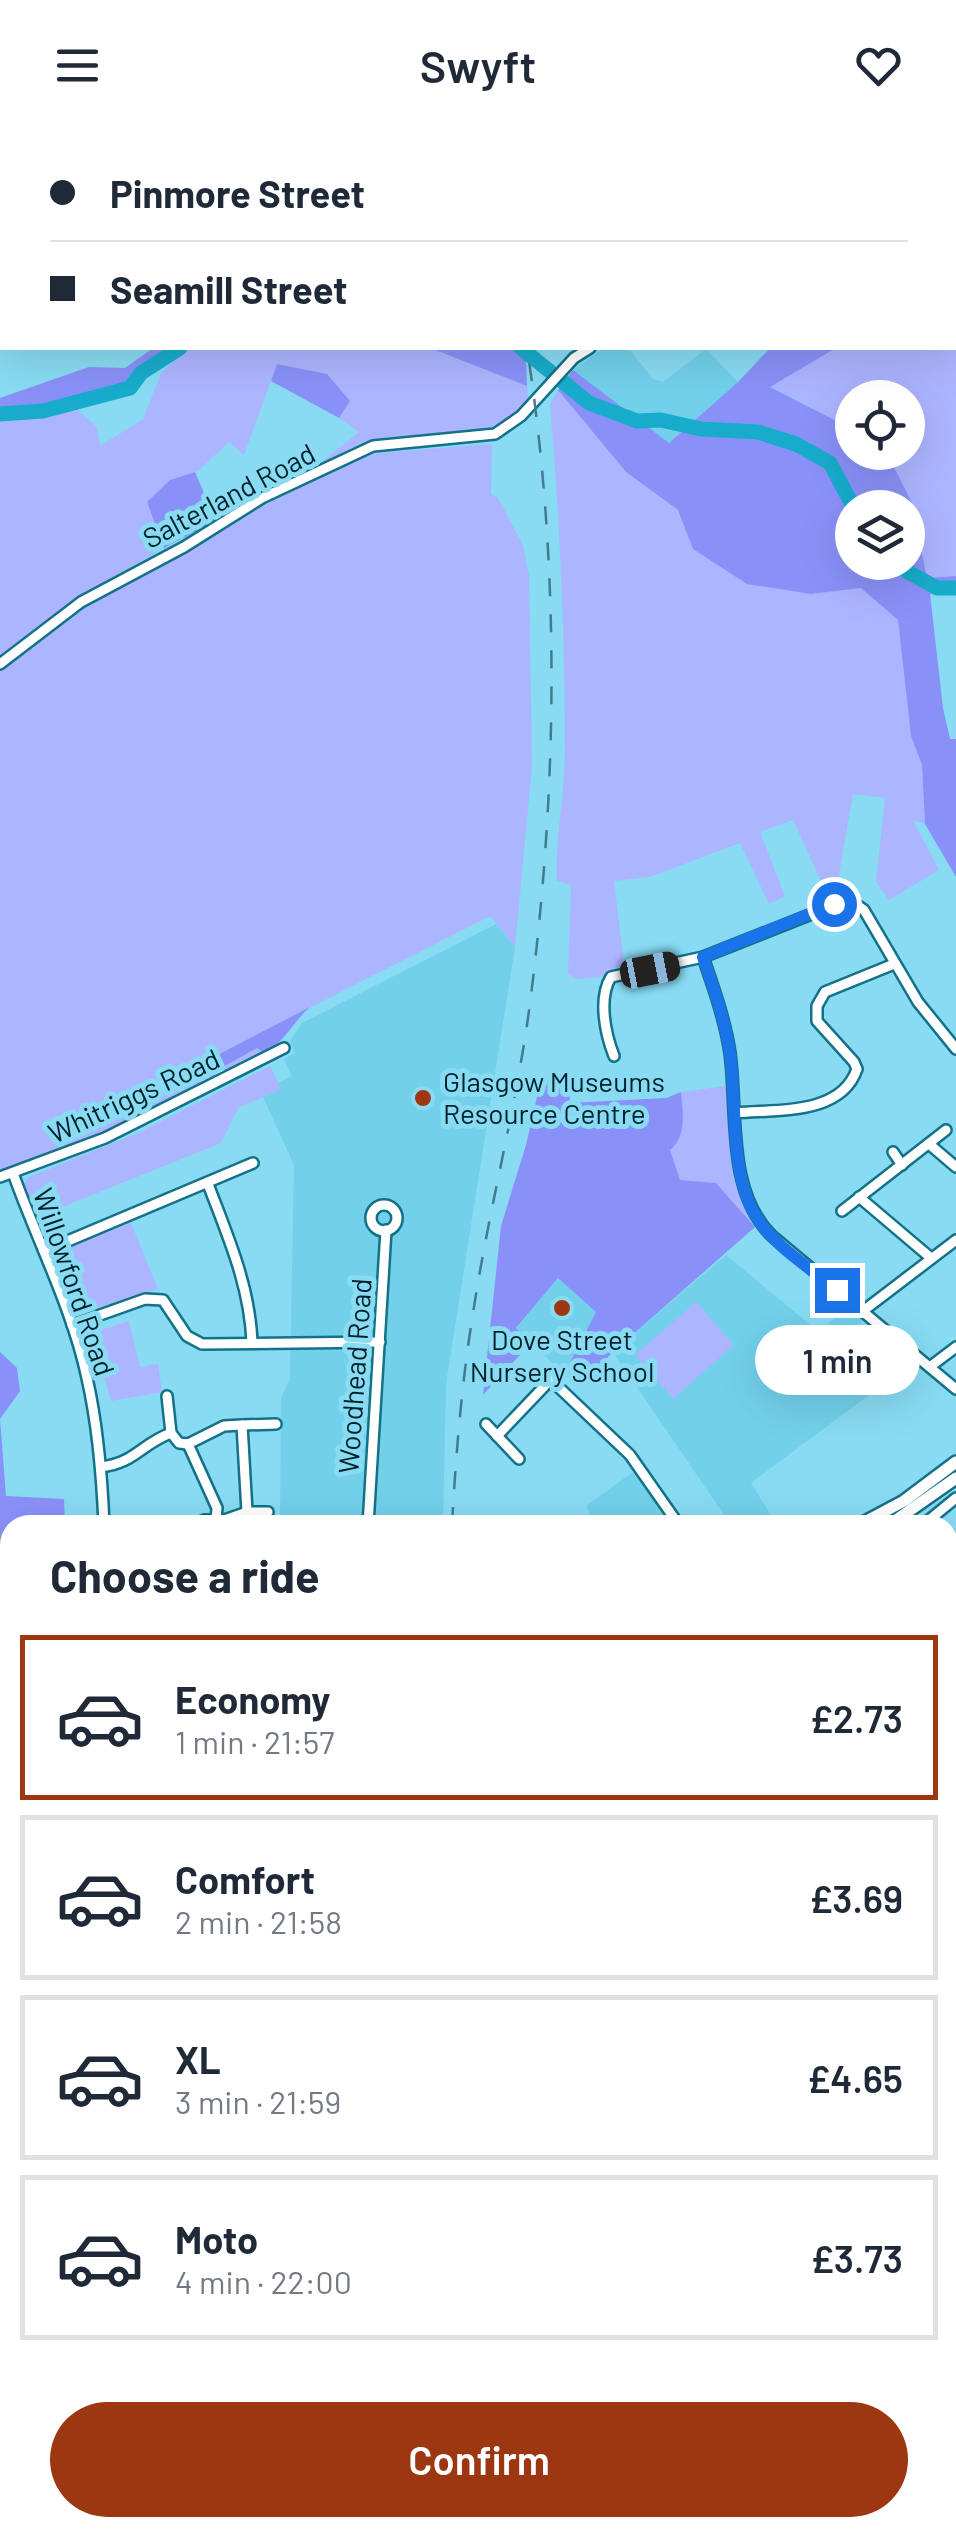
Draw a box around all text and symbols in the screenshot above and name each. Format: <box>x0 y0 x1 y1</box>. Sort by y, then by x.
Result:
icon: menu <box>50 38 105 93</box>
text: Swyft <box>420 38 536 92</box>
icon: heart <box>851 38 906 93</box>
text: Pinmore Street <box>110 170 365 216</box>
text: Seamill Street <box>110 266 347 312</box>
map controls <box>835 380 925 580</box>
button: locate <box>835 380 925 470</box>
street label: Salterland Road <box>137 435 321 555</box>
button: layers <box>835 490 925 580</box>
route start <box>812 882 857 927</box>
car <box>618 950 682 990</box>
street label: Whitriggs Road <box>43 1041 225 1150</box>
place label: Glasgow Museums Resource Centre <box>443 1064 665 1130</box>
marker: Glasgow Museums Resource Centre <box>412 1087 434 1109</box>
street label: Willowford Road <box>27 1183 123 1380</box>
route end <box>815 1268 860 1313</box>
street label: Woodhead Road <box>330 1277 378 1475</box>
marker: Dove Street Nursery School <box>551 1297 573 1319</box>
place label: Dove Street Nursery School <box>470 1322 654 1388</box>
callout: 1 min <box>754 1325 920 1395</box>
text: 1 min <box>803 1341 872 1379</box>
text: Choose a ride <box>50 1548 320 1602</box>
icon: car <box>55 1673 145 1763</box>
text: Economy <box>175 1676 330 1722</box>
text: £2.73 <box>810 1695 903 1741</box>
text: 1 min · 21:57 <box>175 1722 334 1760</box>
icon: car <box>55 1853 145 1943</box>
text: Comfort <box>175 1856 315 1902</box>
text: £3.69 <box>809 1875 903 1921</box>
text: 2 min · 21:58 <box>175 1902 342 1940</box>
icon: car <box>55 2033 145 2123</box>
text: XL <box>175 2036 221 2082</box>
text: £4.65 <box>807 2055 903 2101</box>
text: 3 min · 21:59 <box>175 2082 341 2120</box>
icon: car <box>55 2213 145 2303</box>
text: Moto <box>175 2216 258 2262</box>
text: £3.73 <box>811 2235 903 2281</box>
text: 4 min · 22:00 <box>175 2262 352 2300</box>
button: Confirm <box>50 2402 908 2517</box>

